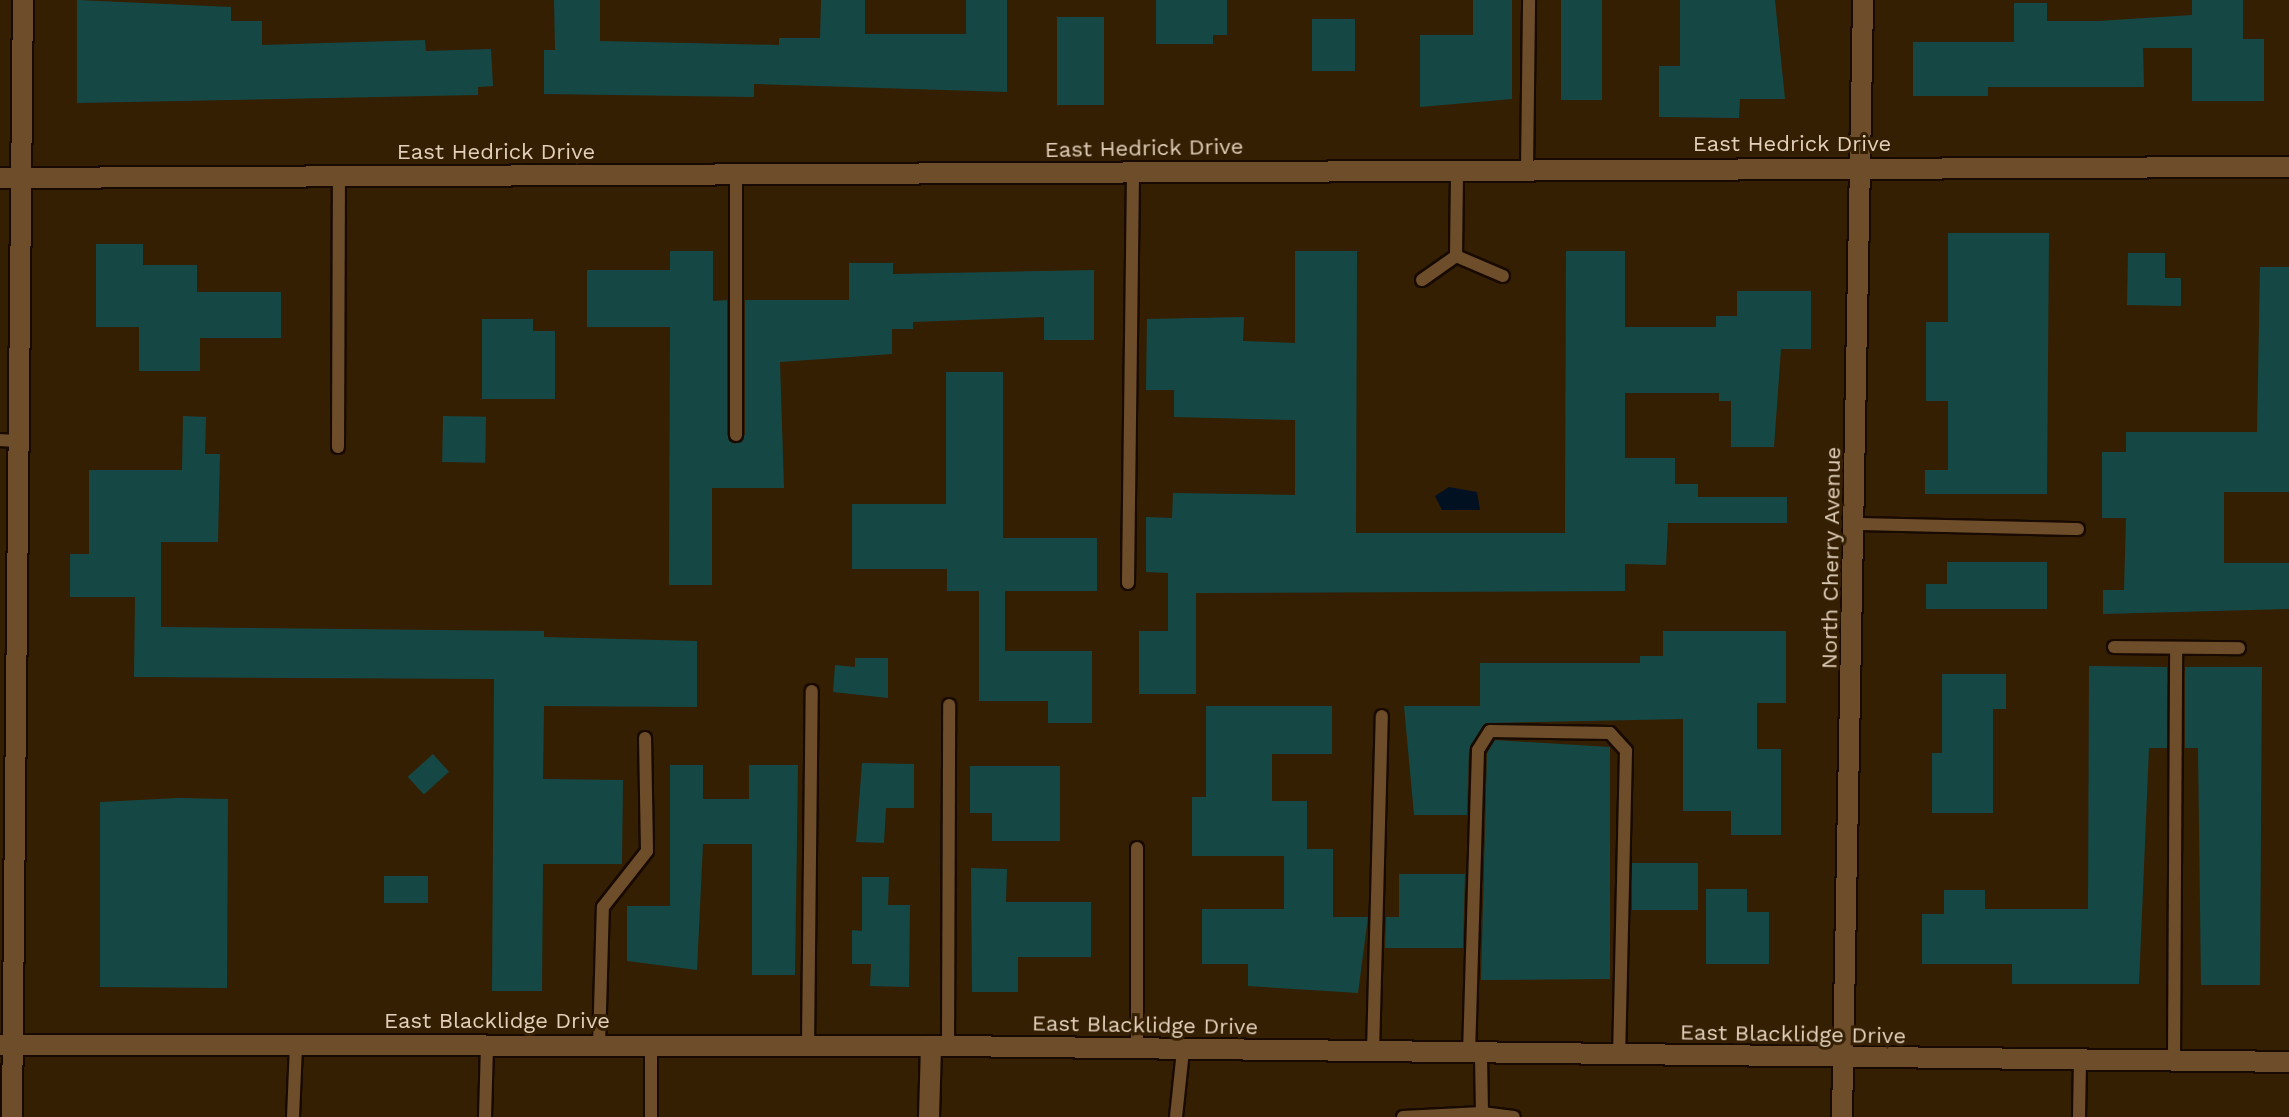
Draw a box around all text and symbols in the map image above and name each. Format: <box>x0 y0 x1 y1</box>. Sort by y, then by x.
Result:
street label: East Hedrick Drive <box>1692 131 1892 157</box>
street label: East Hedrick Drive <box>1044 133 1244 163</box>
street label: East Hedrick Drive <box>396 139 596 165</box>
street label: North Cherry Avenue <box>1816 446 1846 670</box>
street label: East Blacklidge Drive <box>384 1008 610 1034</box>
street label: East Blacklidge Drive <box>1032 1010 1258 1040</box>
street label: East Blacklidge Drive <box>1680 1019 1906 1049</box>

